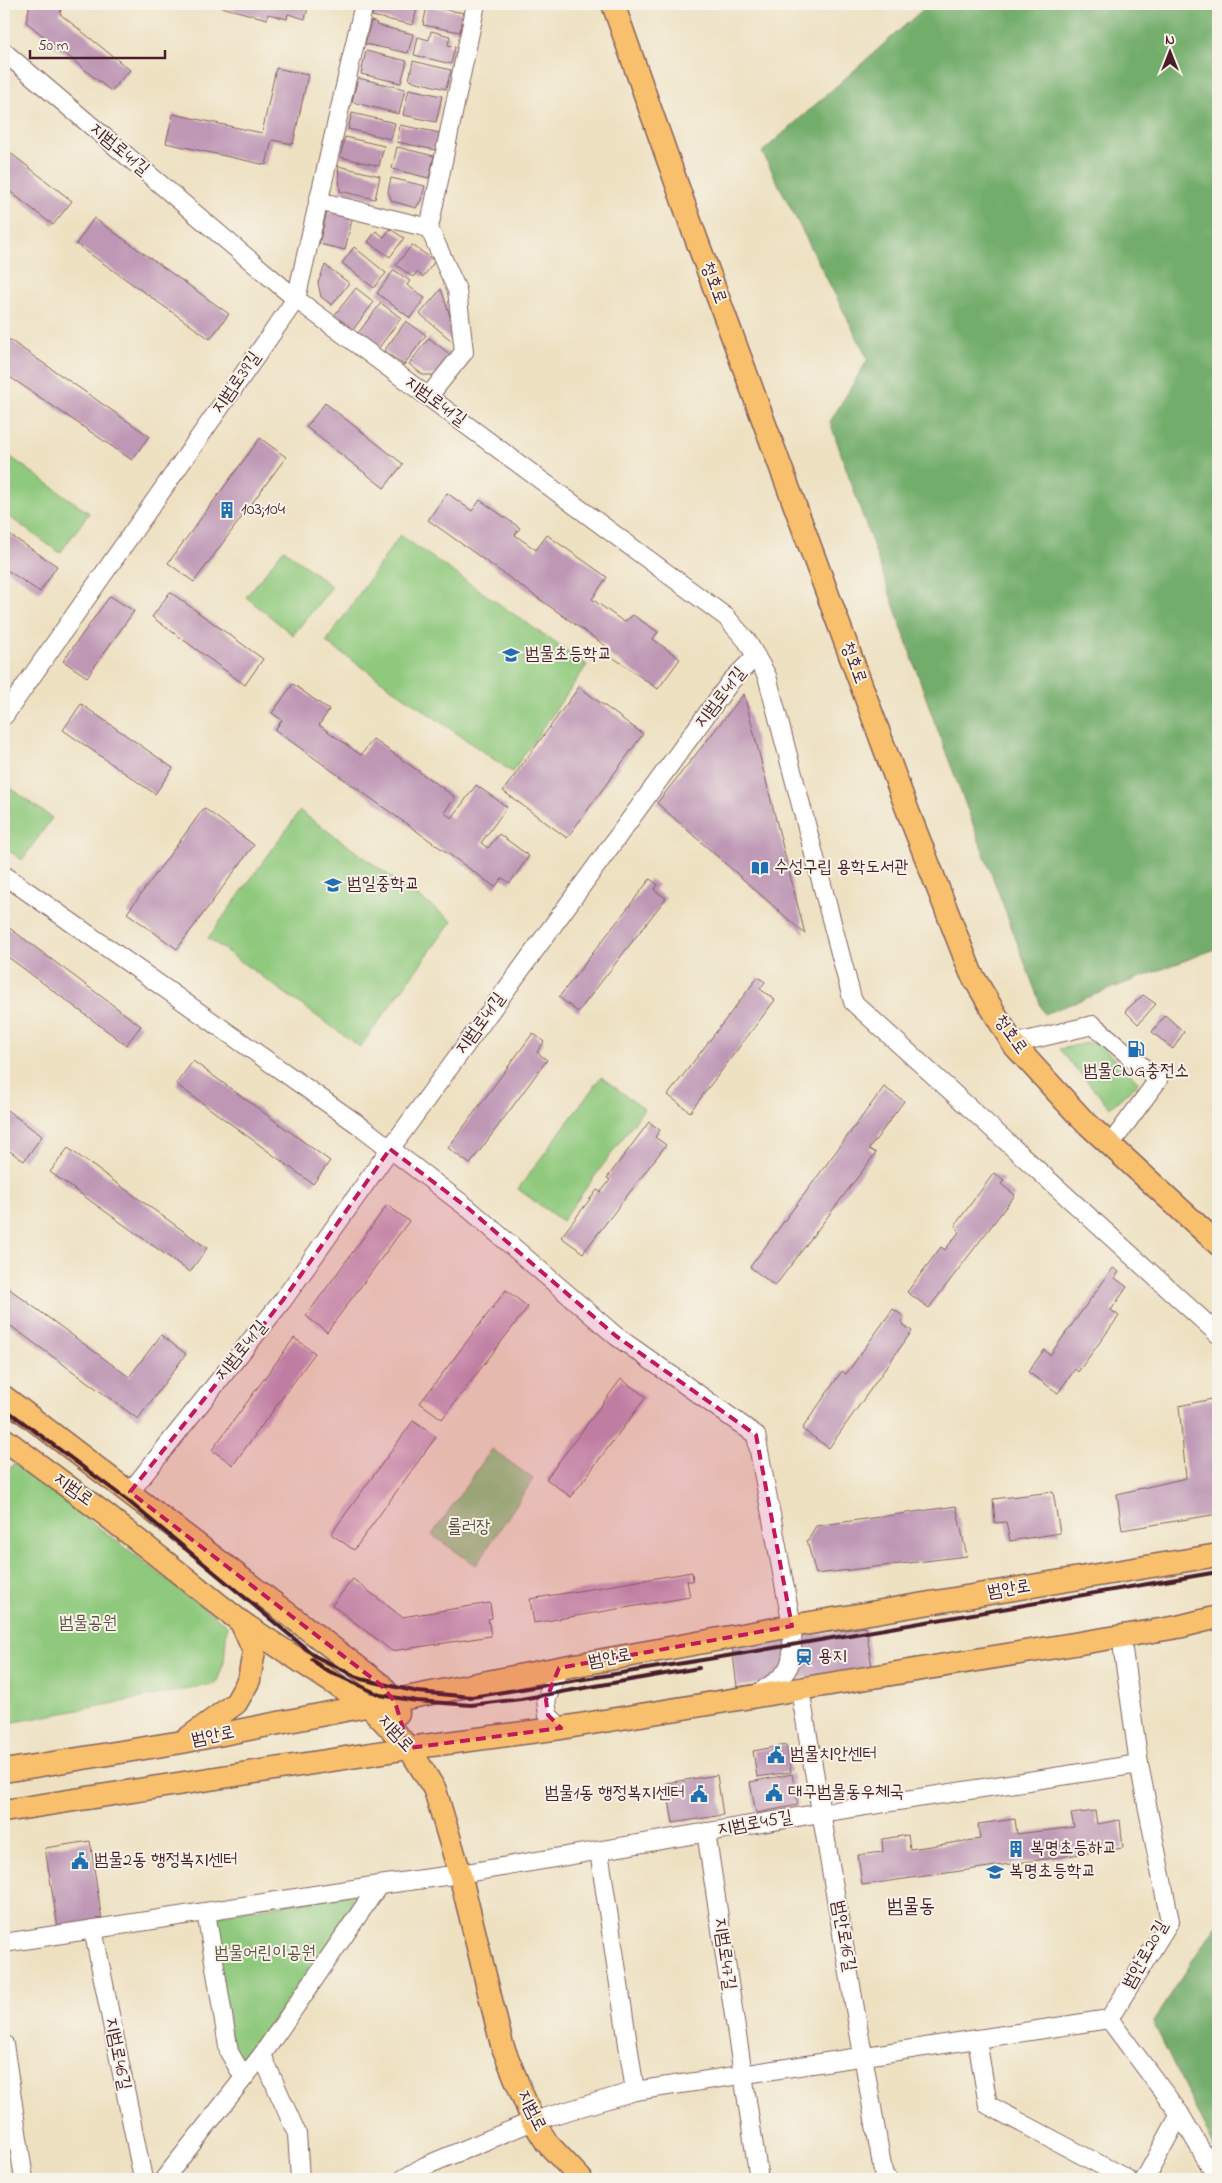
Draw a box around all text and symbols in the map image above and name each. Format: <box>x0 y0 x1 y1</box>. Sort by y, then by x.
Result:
scale bar <box>30 28 165 60</box>
north arrow <box>1144 28 1194 78</box>
text: N <box>1165 30 1175 51</box>
text: 50 m <box>38 35 69 57</box>
street label: 지범로41길 <box>83 117 155 183</box>
street label: 청호로 <box>693 258 733 308</box>
street label: 지범로39길 <box>206 346 268 419</box>
street label: 지범로41길 <box>399 371 472 434</box>
place label: 103;104 <box>241 497 286 523</box>
building icon: 103;104 <box>217 500 237 520</box>
street label: 청호로 <box>833 638 873 688</box>
place label: 범물초등학교 <box>525 642 612 668</box>
school or university icon: 범물초등학교 <box>501 645 521 665</box>
street label: 지범로41길 <box>689 662 753 734</box>
place label: 수성구립 용학도서관 <box>774 855 909 881</box>
library icon: 수성구립 용학도서관 <box>750 858 770 878</box>
place label: 범일중학교 <box>347 872 419 898</box>
school or university icon: 범일중학교 <box>323 875 343 895</box>
street label: 지범로41길 <box>450 987 513 1060</box>
street label: 청호로 <box>987 1010 1033 1060</box>
fuel station icon: 범물CNG충전소 <box>1126 1039 1146 1059</box>
place label: 범물CNG충전소 <box>1083 1059 1189 1085</box>
street label: 지범로41길 <box>210 1315 275 1387</box>
street label: 지범로 <box>48 1467 98 1513</box>
park label: 롤러장 <box>447 1515 491 1541</box>
street label: 범안로 <box>986 1574 1032 1606</box>
park label: 범물공원 <box>59 1611 117 1637</box>
street label: 범안로 <box>586 1642 634 1676</box>
place label: 용지 <box>818 1644 847 1670</box>
station icon: 용지 <box>794 1647 814 1667</box>
street label: 지범로 <box>371 1709 419 1759</box>
street label: 범안로 <box>189 1720 237 1754</box>
place label: 범물치안센터 <box>790 1742 877 1768</box>
public building icon: 범물치안센터 <box>766 1745 786 1765</box>
place label: 대구범물동우체국 <box>788 1780 904 1806</box>
place label: 범물1동 행정복지센터 <box>544 1781 685 1807</box>
public building icon: 대구범물동우체국 <box>764 1783 784 1803</box>
public building icon: 범물1동 행정복지센터 <box>689 1784 709 1804</box>
street label: 지범로45길 <box>715 1805 795 1843</box>
place label: 복명초등하교 <box>1030 1836 1117 1862</box>
building icon: 복명초등하교 <box>1006 1839 1026 1859</box>
place label: 범물2동 행정복지센터 <box>94 1848 238 1874</box>
public building icon: 범물2동 행정복지센터 <box>70 1851 90 1871</box>
place label: 복명초등학교 <box>1009 1859 1096 1885</box>
school or university icon: 복명초등학교 <box>985 1862 1005 1882</box>
district label: 범물동 <box>887 1893 935 1922</box>
street label: 범안로16길 <box>824 1898 862 1974</box>
street label: 지범로47길 <box>706 1916 742 1992</box>
street label: 범안로20길 <box>1117 1916 1176 1994</box>
park label: 범물어린이공원 <box>214 1941 316 1967</box>
street label: 지범로46길 <box>97 2016 137 2093</box>
street label: 지범로 <box>510 2086 552 2136</box>

